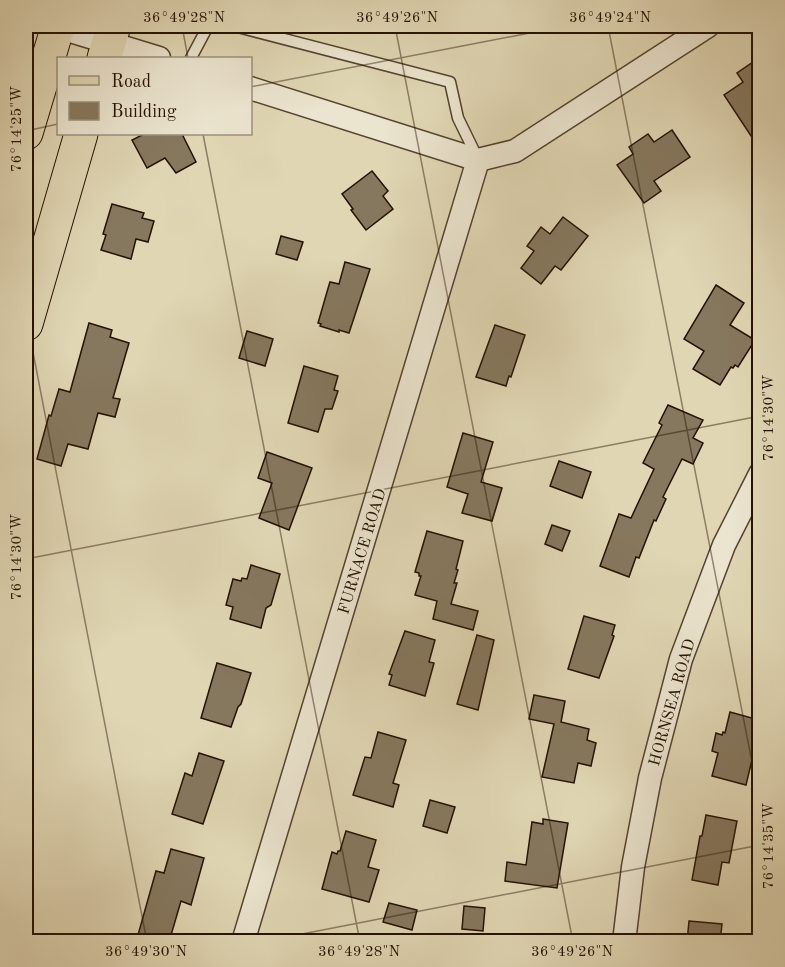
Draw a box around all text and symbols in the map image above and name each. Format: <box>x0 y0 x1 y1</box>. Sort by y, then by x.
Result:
text: 36°49'28"N <box>143 11 225 26</box>
text: 36°49'26"N <box>356 11 438 26</box>
text: 36°49'24"N <box>569 11 651 26</box>
legend <box>57 57 252 135</box>
text: Road <box>111 73 151 91</box>
text: 76°14'25"W <box>10 86 25 172</box>
text: Building <box>111 103 177 121</box>
text: 76°14'30"W <box>762 375 777 461</box>
street label: FURNACE ROAD <box>336 487 390 616</box>
text: 76°14'30"W <box>10 514 25 600</box>
street label: HORNSEA ROAD <box>647 637 699 768</box>
text: 76°14'35"W <box>762 803 777 889</box>
text: 36°49'30"N <box>105 945 187 960</box>
text: 36°49'28"N <box>318 945 400 960</box>
text: 36°49'26"N <box>531 945 613 960</box>

